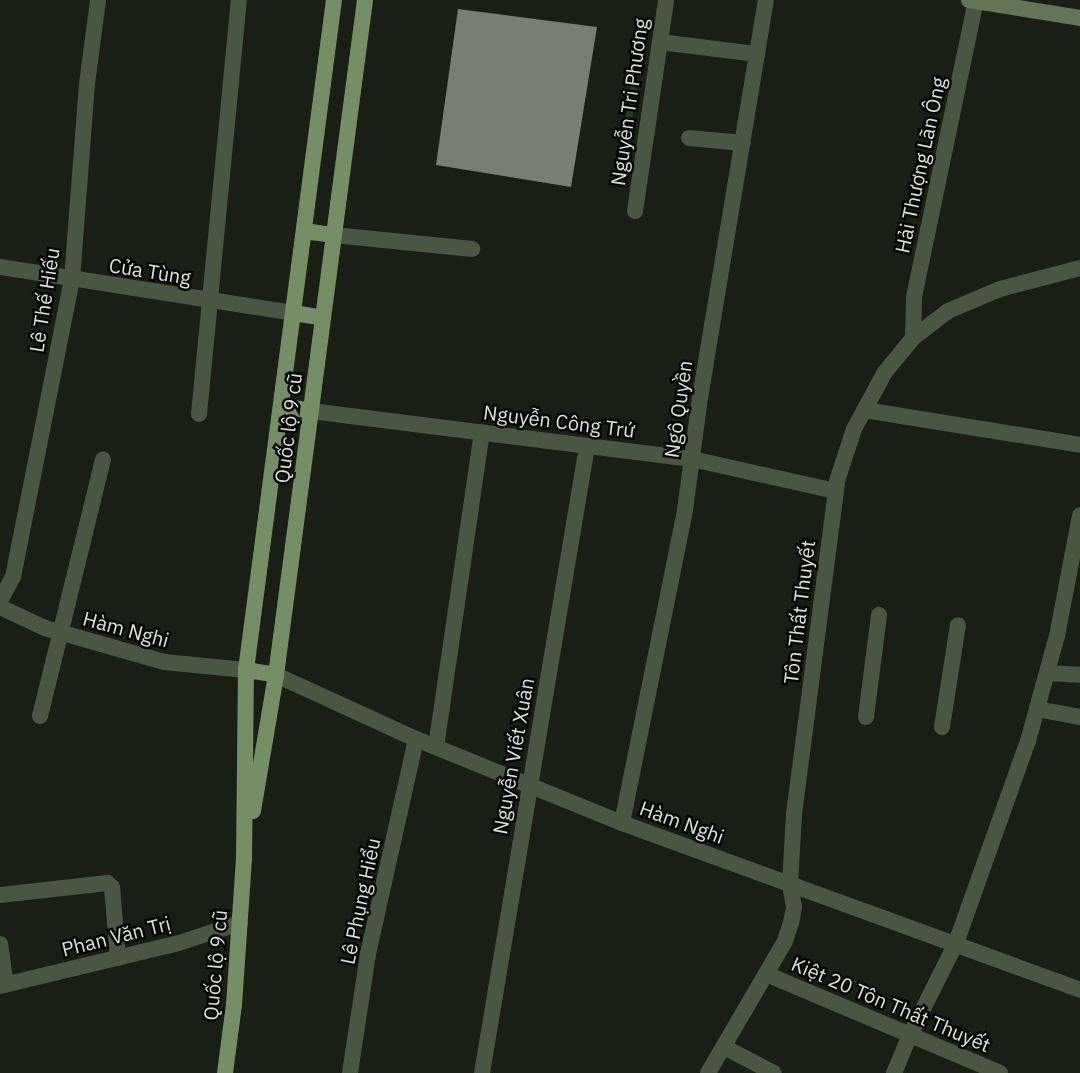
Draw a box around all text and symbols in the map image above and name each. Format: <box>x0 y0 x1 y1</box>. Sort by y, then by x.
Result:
street label: Nguyễn Tri Phương <box>605 17 653 187</box>
street label: Hải Thượng Lãn Ông <box>890 75 950 255</box>
street label: Lê Thế Hiếu <box>24 246 64 354</box>
street label: Cửa Tùng <box>107 253 193 289</box>
street label: Ngô Quyền <box>659 359 697 459</box>
street label: Quốc lộ 9 cũ <box>269 371 307 485</box>
street label: Nguyễn Công Trứ <box>482 400 636 442</box>
street label: Tôn Thất Thuyết <box>778 539 820 685</box>
street label: Hàm Nghi <box>80 606 172 652</box>
street label: Nguyễn Viết Xuân <box>487 676 539 836</box>
street label: Hàm Nghi <box>637 796 727 848</box>
street label: Lê Phụng Hiểu <box>335 836 385 966</box>
street label: Quốc lộ 9 cũ <box>198 909 232 1021</box>
street label: Phan Văn Trị <box>59 911 173 961</box>
street label: Kiệt 20 Tôn Thất Thuyết <box>788 951 994 1057</box>

